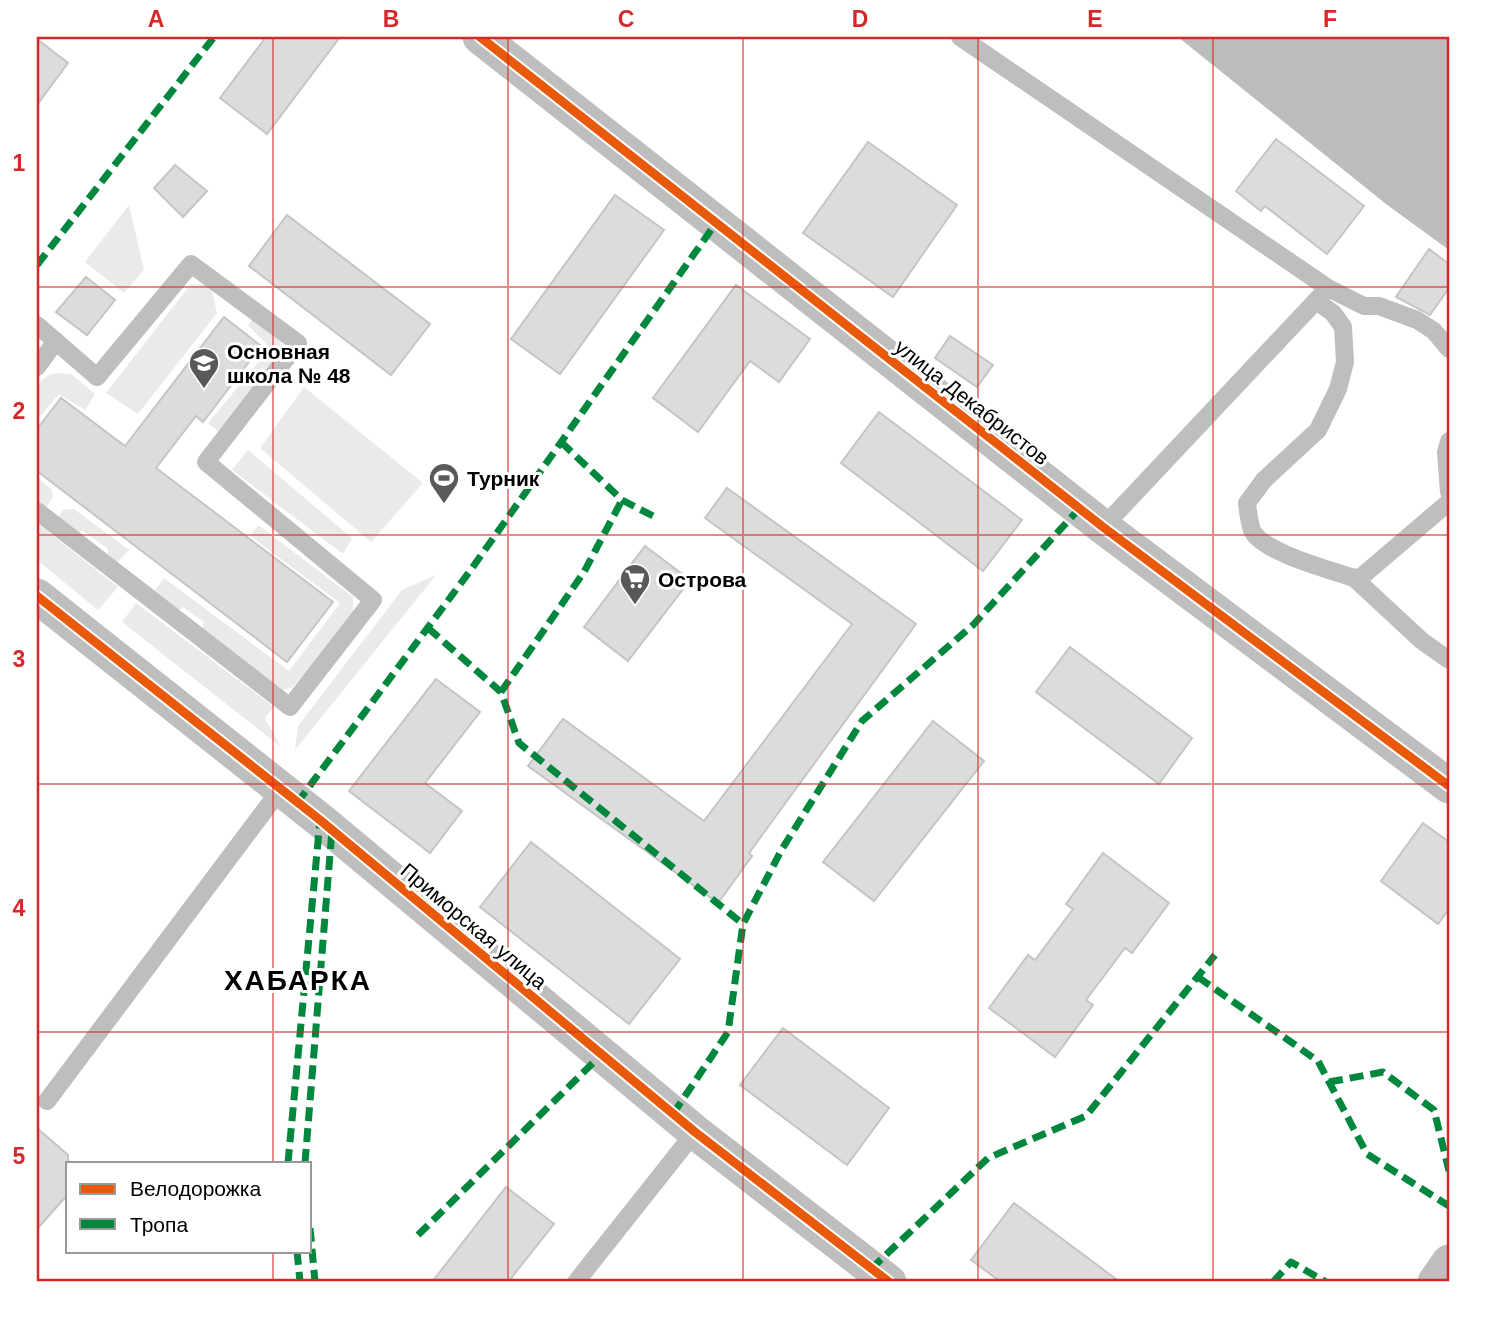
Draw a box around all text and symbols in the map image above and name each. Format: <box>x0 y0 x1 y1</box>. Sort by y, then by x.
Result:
text: A <box>148 6 164 32</box>
text: B <box>383 6 399 32</box>
text: C <box>618 6 634 32</box>
text: D <box>852 6 868 32</box>
text: E <box>1087 6 1103 32</box>
text: F <box>1323 6 1337 32</box>
text: 1 <box>13 150 26 176</box>
street label: улица Декабристов <box>890 335 1054 469</box>
place label: Основная школа № 48 <box>227 340 351 387</box>
school or university icon: Основная школа № 48 <box>187 346 221 390</box>
text: 2 <box>13 398 25 424</box>
sports icon: Турник <box>427 461 461 505</box>
place label: Турник <box>467 467 540 490</box>
supermarket icon: Острова <box>618 562 652 606</box>
place label: Острова <box>658 568 747 591</box>
text: 3 <box>13 646 25 672</box>
street label: Приморская улица <box>396 858 552 994</box>
text: 4 <box>13 895 26 921</box>
district label: ХАБАРКА <box>224 965 372 996</box>
text: 5 <box>13 1143 26 1169</box>
legend <box>66 1162 312 1252</box>
text: Велодорожка <box>130 1177 261 1200</box>
text: Тропа <box>130 1213 188 1236</box>

